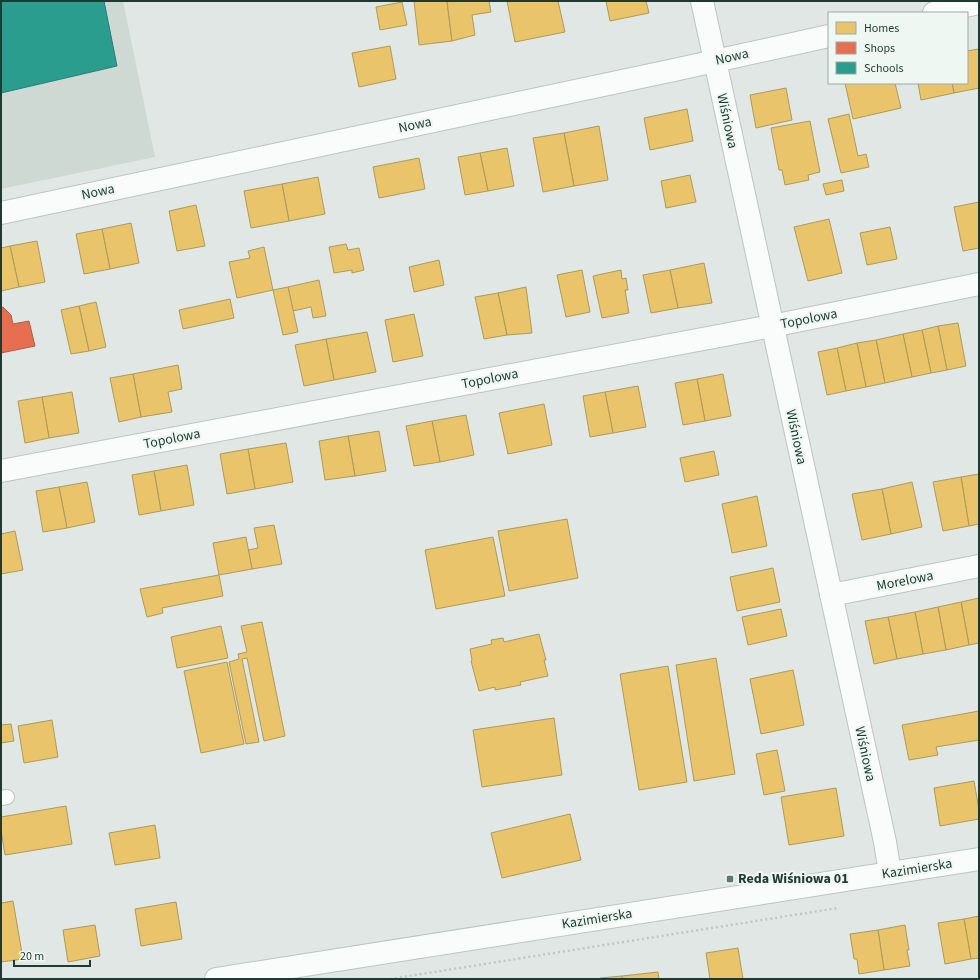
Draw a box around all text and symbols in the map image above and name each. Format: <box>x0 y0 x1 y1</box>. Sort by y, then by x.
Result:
legend <box>828 12 968 84</box>
text: Homes <box>864 20 899 37</box>
text: Shops <box>864 40 895 57</box>
street label: Nowa <box>713 43 751 71</box>
text: Schools <box>864 60 904 77</box>
street label: Wiśniowa <box>711 92 743 150</box>
street label: Nowa <box>396 112 434 138</box>
street label: Nowa <box>79 179 117 205</box>
street label: Topolowa <box>779 304 839 334</box>
street label: Topolowa <box>460 364 520 394</box>
street label: Wiśniowa <box>780 408 812 466</box>
street label: Topolowa <box>142 424 202 454</box>
street label: Morelowa <box>875 566 935 596</box>
street label: Wiśniowa <box>849 725 881 783</box>
street label: Kazimierska <box>880 854 954 884</box>
place label: Reda Wiśniowa 01 <box>738 869 849 889</box>
marker: Reda Wiśniowa 01 <box>725 874 735 884</box>
street label: Kazimierska <box>560 904 634 934</box>
scale bar <box>14 942 90 968</box>
text: 20 m <box>20 948 44 965</box>

